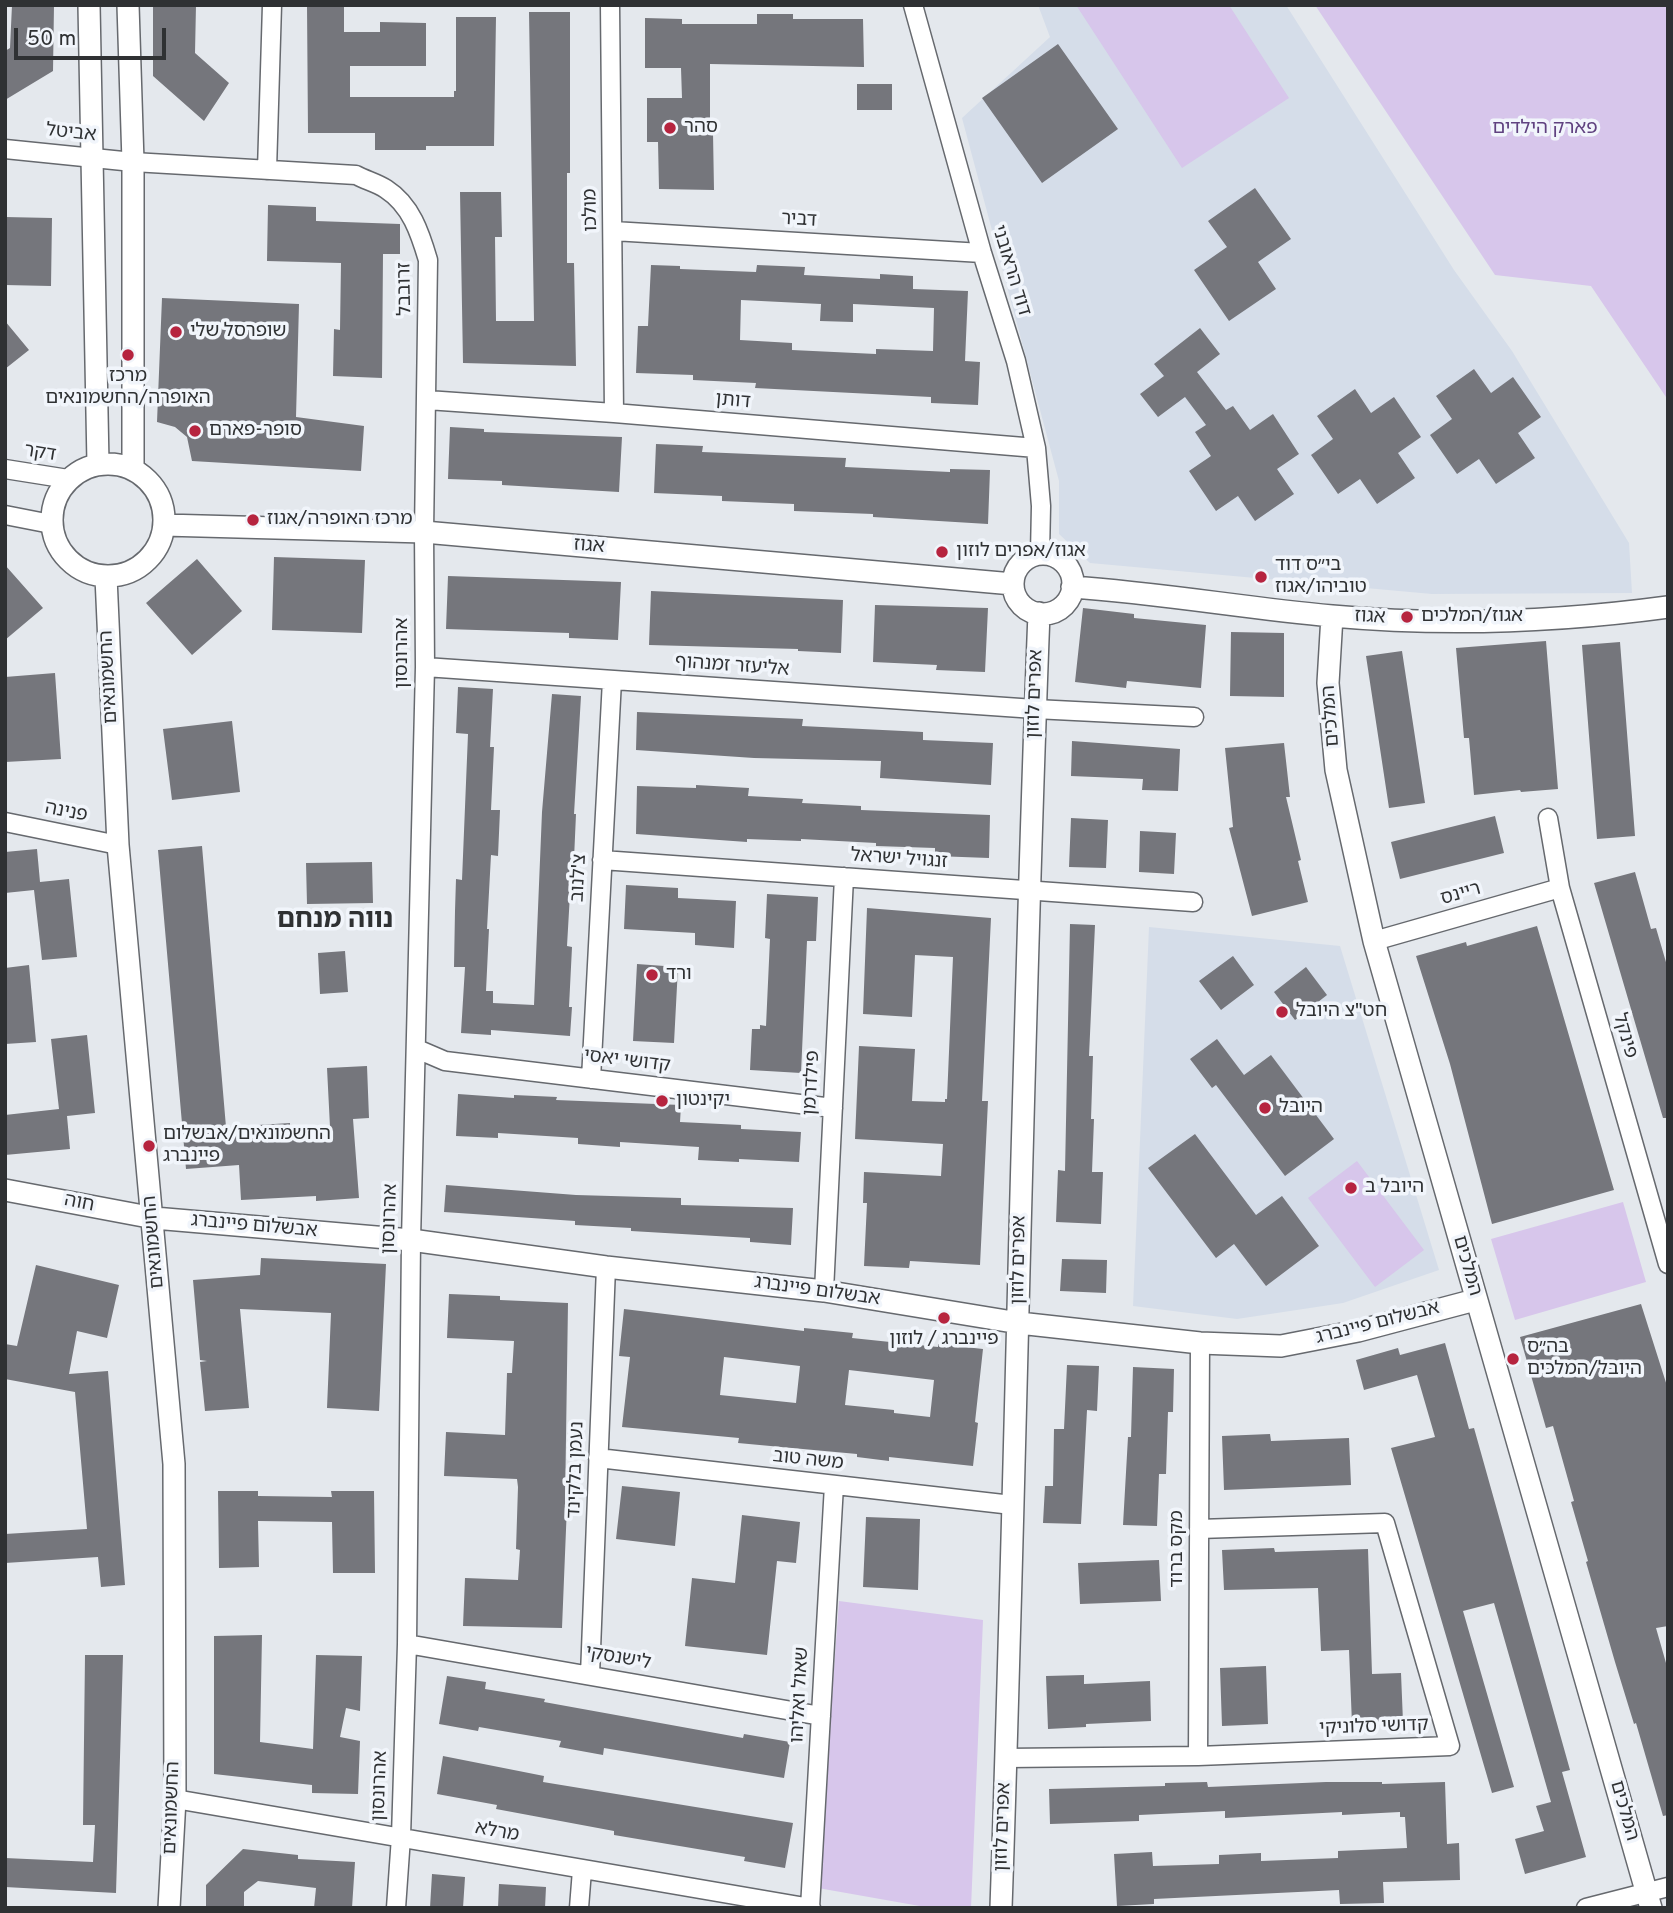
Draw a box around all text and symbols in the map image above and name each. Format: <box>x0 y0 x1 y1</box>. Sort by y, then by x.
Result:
scale bar <box>18 14 170 58</box>
text: 50 m <box>27 26 76 53</box>
place label: סהר <box>684 117 718 139</box>
park label: פארק הילדים <box>1492 118 1598 140</box>
street label: אביטל <box>45 120 97 148</box>
marker: סהר <box>662 120 678 136</box>
street label: מולכו <box>580 188 604 232</box>
street label: דביר <box>781 209 817 233</box>
street label: דוד הראובני <box>985 223 1035 319</box>
street label: זרובבל <box>394 262 418 316</box>
place label: שופרסל שלי <box>190 321 286 343</box>
marker: שופרסל שלי <box>168 324 184 340</box>
marker: מרכז האופרה/החשמונאים <box>120 347 136 363</box>
place label: מרכז האופרה/החשמונאים <box>45 366 211 410</box>
street label: דותן <box>714 389 752 415</box>
place label: סופר-פארם <box>209 420 302 442</box>
marker: סופר-פארם <box>187 423 203 439</box>
street label: דקר <box>22 440 58 468</box>
place label: מרכז האופרה/אגוז <box>267 509 413 531</box>
marker: מרכז האופרה/אגוז <box>245 512 261 528</box>
street label: אגוז <box>573 534 605 560</box>
place label: אגוז/אפרים לוזון <box>956 541 1086 563</box>
marker: אגוז/אפרים לוזון <box>934 544 950 560</box>
place label: בי״ס דוד טוביהו/אגוז <box>1275 555 1367 599</box>
marker: בי״ס דוד טוביהו/אגוז <box>1253 569 1269 585</box>
street label: אגוז <box>1354 606 1386 630</box>
place label: אגוז/המלכים <box>1421 606 1523 628</box>
marker: אגוז/המלכים <box>1399 609 1415 625</box>
street label: אהרונסון <box>392 618 414 688</box>
street label: החשמונאים <box>96 630 124 724</box>
street label: אפרים לוזון <box>1023 649 1049 739</box>
street label: אליעזר זמנהוף <box>674 652 790 682</box>
street label: המלכים <box>1318 684 1346 748</box>
street label: פנינה <box>43 798 89 828</box>
street label: זנגויל ישראל <box>850 845 948 875</box>
street label: צ'לנוב <box>567 853 593 903</box>
street label: ריינס <box>1438 878 1484 912</box>
district label: נווה מנחם <box>277 906 393 938</box>
place label: ורד <box>666 964 692 986</box>
marker: ורד <box>644 967 660 983</box>
place label: חט"צ היובל <box>1296 1001 1387 1023</box>
marker: חט"צ היובל <box>1274 1004 1290 1020</box>
street label: פינקל <box>1607 1011 1641 1061</box>
street label: קדושי יאסי <box>582 1045 672 1079</box>
street label: פילדרמן <box>800 1050 826 1116</box>
place label: יקינטון <box>676 1090 730 1112</box>
marker: יקינטון <box>654 1093 670 1109</box>
place label: היובל <box>1279 1097 1323 1119</box>
marker: היובל <box>1257 1100 1273 1116</box>
place label: החשמונאים/אבשלום פיינברג <box>163 1124 331 1168</box>
marker: החשמונאים/אבשלום פיינברג <box>141 1138 157 1154</box>
place label: היובל ב <box>1365 1177 1424 1199</box>
marker: היובל ב <box>1343 1180 1359 1196</box>
street label: אהרונסון <box>378 1183 404 1255</box>
street label: חוה <box>62 1190 96 1218</box>
street label: החשמונאים <box>140 1194 170 1290</box>
street label: אבשלום פיינברג <box>190 1210 318 1244</box>
street label: אפרים לוזון <box>1008 1215 1032 1305</box>
street label: המלכים <box>1447 1233 1485 1299</box>
street label: אבשלום פיינברג <box>753 1272 881 1312</box>
street label: אבשלום פיינברג <box>1314 1298 1442 1350</box>
marker: פיינברג / לוזון <box>936 1310 952 1326</box>
place label: פיינברג / לוזון <box>889 1329 999 1351</box>
place label: בה״ס היובל/המלכים <box>1527 1337 1642 1381</box>
marker: בה״ס היובל/המלכים <box>1505 1351 1521 1367</box>
street label: נעמן בלקינד <box>564 1421 590 1519</box>
street label: משה טוב <box>771 1446 845 1476</box>
street label: מקס ברוד <box>1167 1510 1189 1588</box>
street label: לישנסקי <box>583 1642 653 1676</box>
street label: שאול ואליהו <box>787 1646 815 1744</box>
street label: קדושי סלוניקי <box>1319 1715 1429 1741</box>
street label: אהרונסון <box>368 1750 394 1822</box>
street label: החשמונאים <box>160 1761 186 1855</box>
street label: המלכים <box>1604 1778 1642 1844</box>
street label: אפרים לוזון <box>991 1782 1017 1872</box>
street label: מרלא <box>473 1818 521 1848</box>

